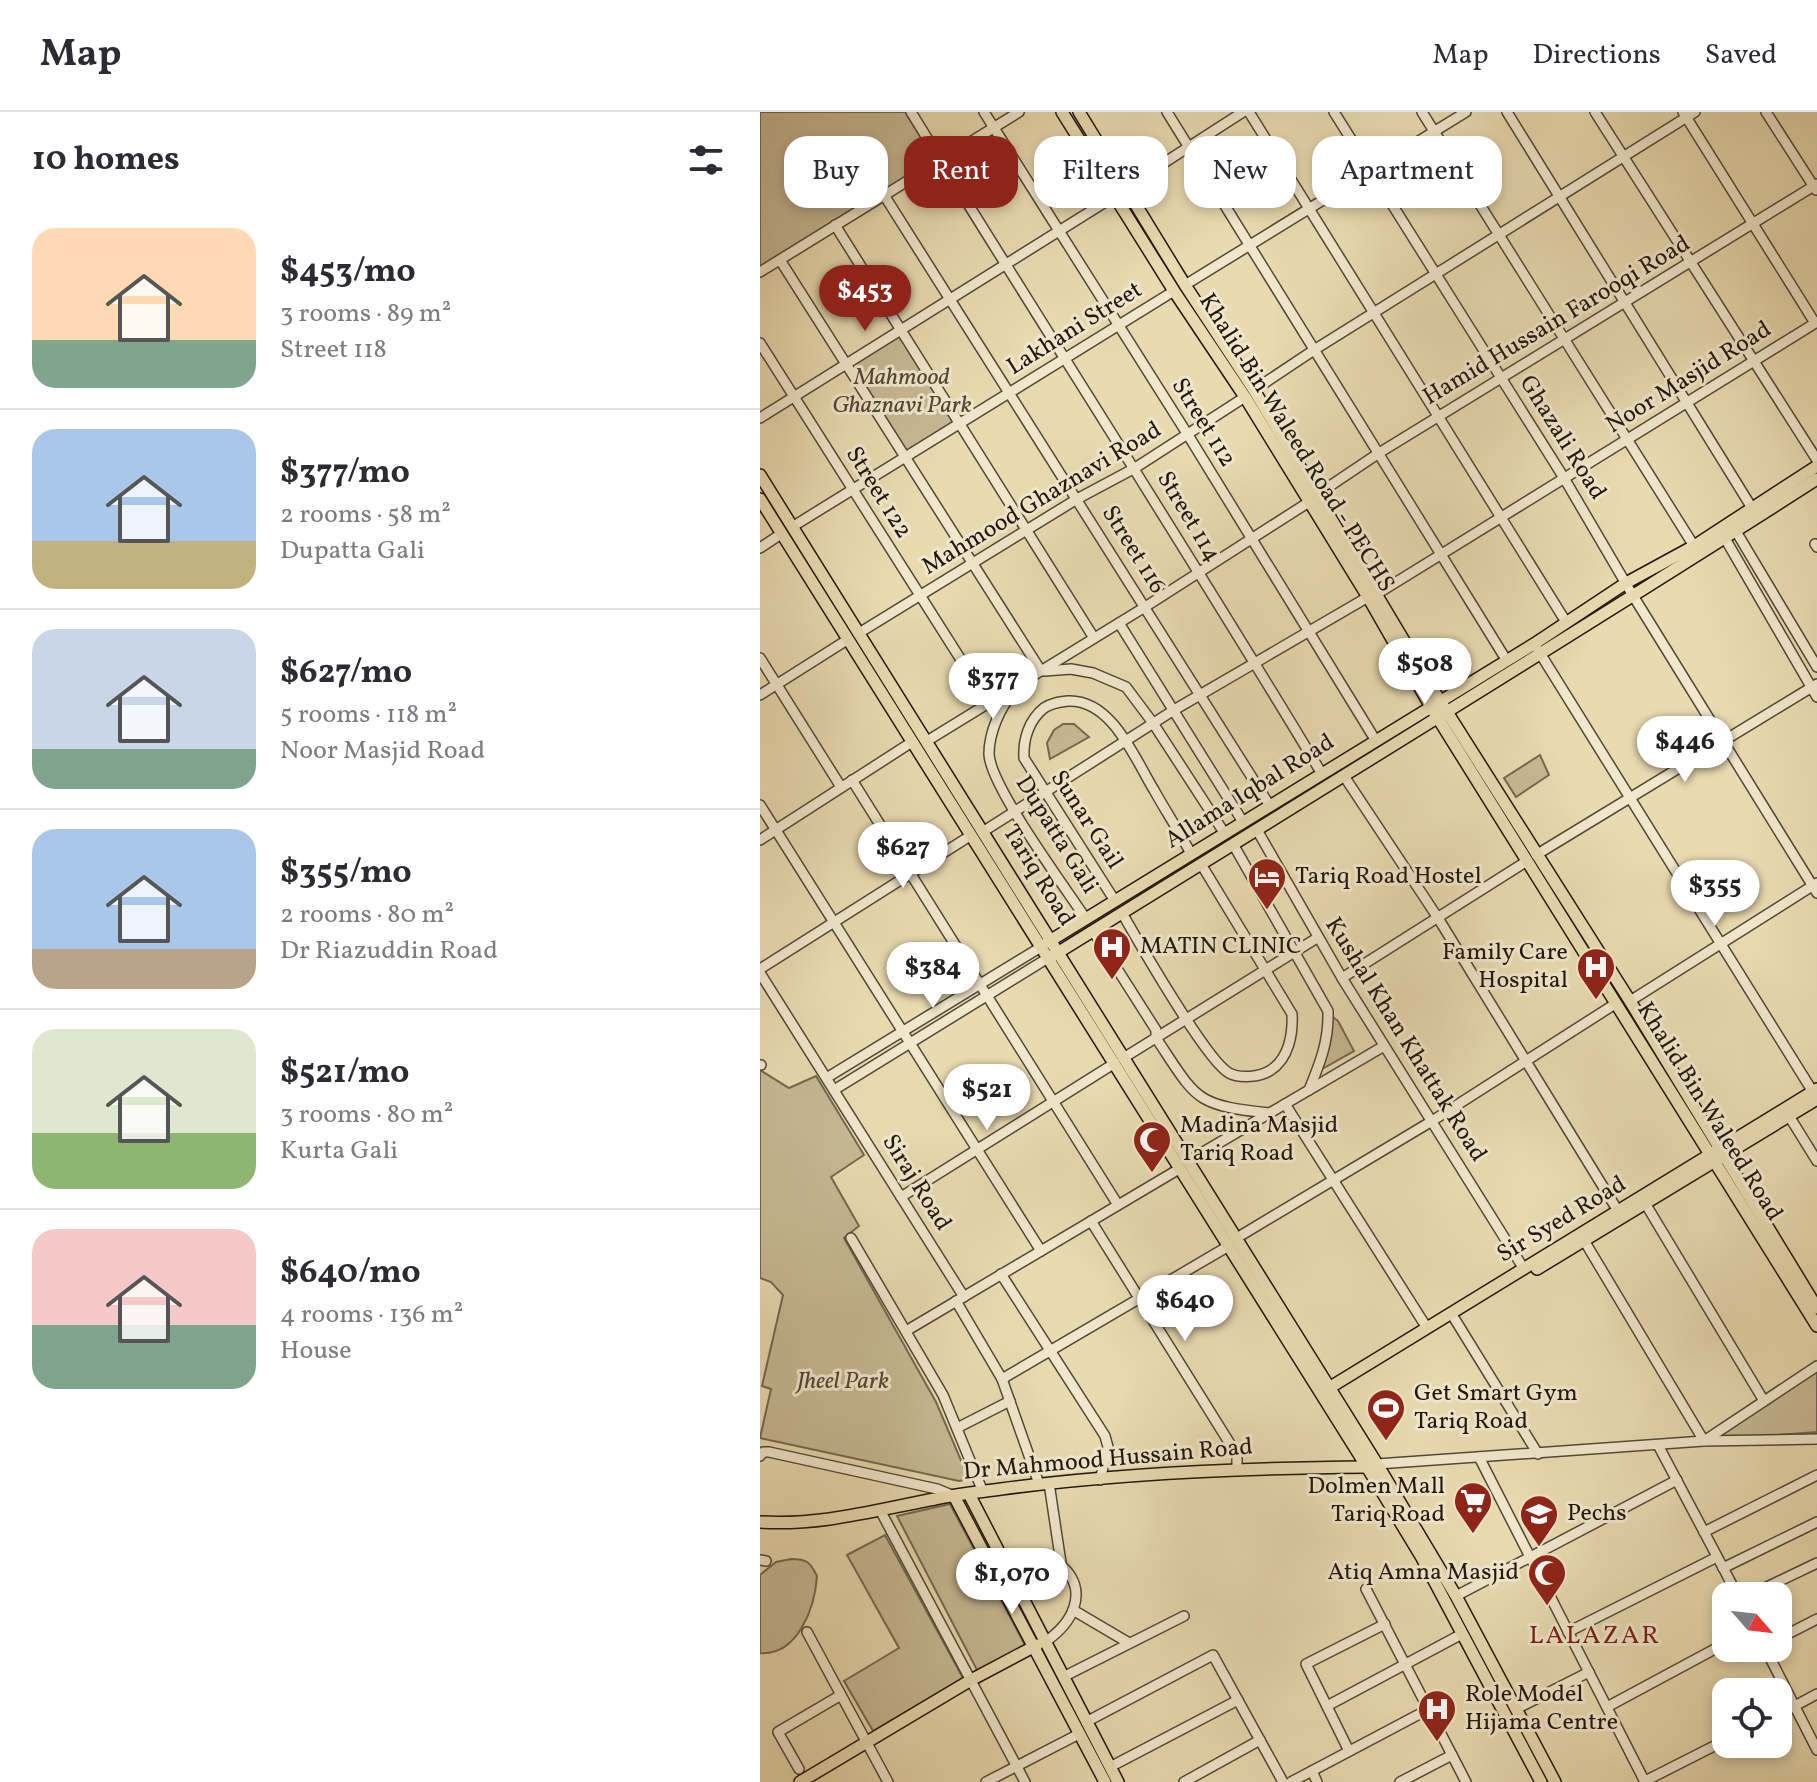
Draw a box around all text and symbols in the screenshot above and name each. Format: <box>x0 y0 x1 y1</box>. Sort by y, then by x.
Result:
text: Map <box>40 29 121 82</box>
text: Map <box>1433 36 1489 75</box>
text: Directions <box>1533 36 1661 75</box>
text: Saved <box>1705 36 1777 75</box>
chip: Buy <box>784 136 888 208</box>
chip: Rent <box>904 136 1018 208</box>
chip: Filters <box>1034 136 1168 208</box>
chip: New <box>1184 136 1296 208</box>
chip: Apartment <box>1312 136 1502 208</box>
text: 10 homes <box>32 137 180 184</box>
icon: filters <box>684 138 728 182</box>
street label: Hamid Hussain Farooqi Road <box>1417 228 1697 414</box>
text: $453/mo <box>280 249 416 296</box>
icon: home <box>96 260 192 356</box>
pin: $453 <box>818 265 912 333</box>
text: $453 <box>837 273 893 309</box>
street label: Lakhani Street <box>1001 274 1149 384</box>
street label: Khalid Bin Waleed Road - PECHS <box>1190 287 1402 599</box>
text: 3 rooms · 89 m² <box>280 296 451 332</box>
street label: Noor Masjid Road <box>1600 313 1778 443</box>
text: Street 118 <box>280 332 387 368</box>
park label: Mahmood Ghaznavi Park <box>832 361 972 423</box>
street label: Ghazali Road <box>1510 369 1614 507</box>
street label: Street 112 <box>1162 372 1244 474</box>
street label: Mahmood Ghaznavi Road <box>916 414 1168 584</box>
street label: Street 122 <box>836 440 920 546</box>
text: $377/mo <box>280 450 410 497</box>
icon: home <box>96 461 192 557</box>
street label: Street 114 <box>1148 465 1228 569</box>
text: 2 rooms · 58 m² <box>280 497 451 533</box>
street label: Street 116 <box>1092 499 1174 601</box>
text: Dupatta Gali <box>280 533 425 569</box>
pin: $508 <box>1378 638 1472 706</box>
text: $508 <box>1397 646 1453 682</box>
text: $627/mo <box>280 650 412 697</box>
pin: $377 <box>946 653 1040 721</box>
icon: home <box>96 661 192 757</box>
text: $377 <box>967 661 1019 697</box>
text: 5 rooms · 118 m² <box>280 697 457 733</box>
pin: $446 <box>1638 716 1732 784</box>
text: $446 <box>1655 724 1715 760</box>
street label: Allama Iqbal Road <box>1159 726 1341 858</box>
text: Noor Masjid Road <box>280 733 485 769</box>
street label: Sunar Gail <box>1041 764 1131 876</box>
street label: Dupatta Gali <box>1006 769 1106 901</box>
street label: Tariq Road <box>993 819 1083 933</box>
pin: $627 <box>856 822 950 890</box>
text: $627 <box>876 830 930 866</box>
text: $355/mo <box>280 850 412 897</box>
hotel icon: Tariq Road Hostel <box>1246 856 1288 911</box>
place label: Tariq Road Hostel <box>1295 860 1482 894</box>
pin: $355 <box>1668 860 1762 928</box>
icon: home <box>96 861 192 957</box>
text: $355 <box>1689 868 1741 904</box>
text: 2 rooms · 80 m² <box>280 897 454 933</box>
street label: Kushal Khan Khattak Road <box>1316 911 1494 1169</box>
hospital icon: MATIN CLINIC <box>1091 926 1133 981</box>
place label: MATIN CLINIC <box>1140 930 1302 964</box>
text: Dr Riazuddin Road <box>280 933 498 969</box>
place label: Family Care Hospital <box>1442 936 1568 998</box>
pin: $384 <box>886 942 980 1010</box>
hospital icon: Family Care Hospital <box>1575 946 1617 1001</box>
text: $384 <box>904 950 962 986</box>
street label: Khalid Bin Waleed Road <box>1628 996 1790 1228</box>
text: $521/mo <box>280 1050 409 1097</box>
icon: home <box>96 1061 192 1157</box>
pin: $521 <box>940 1064 1034 1132</box>
text: $521 <box>962 1072 1013 1108</box>
text: 3 rooms · 80 m² <box>280 1097 453 1133</box>
place label: Madina Masjid Tariq Road <box>1180 1109 1338 1171</box>
mosque icon: Madina Masjid Tariq Road <box>1131 1119 1173 1174</box>
street label: Siraj Road <box>873 1128 959 1238</box>
text: Kurta Gali <box>280 1133 398 1169</box>
street label: Sir Syed Road <box>1491 1168 1633 1272</box>
text: $640/mo <box>280 1250 421 1297</box>
icon: home <box>96 1261 192 1357</box>
pin: $640 <box>1138 1275 1232 1343</box>
text: $640 <box>1155 1283 1215 1319</box>
text: 4 rooms · 136 m² <box>280 1297 463 1333</box>
text: House <box>280 1333 352 1369</box>
park label: Jheel Park <box>795 1365 889 1399</box>
place label: Get Smart Gym Tariq Road <box>1414 1377 1578 1439</box>
sports icon: Get Smart Gym Tariq Road <box>1365 1387 1407 1442</box>
street label: Dr Mahmood Hussain Road <box>962 1430 1254 1490</box>
place label: Dolmen Mall Tariq Road <box>1307 1470 1445 1532</box>
supermarket icon: Dolmen Mall Tariq Road <box>1452 1480 1494 1535</box>
school or university icon: Pechs <box>1518 1493 1560 1548</box>
place label: Pechs <box>1567 1497 1627 1531</box>
pin: $1,070 <box>947 1548 1077 1616</box>
mosque icon: Atiq Amna Masjid <box>1526 1552 1568 1607</box>
text: $1,070 <box>974 1556 1050 1592</box>
place label: Atiq Amna Masjid <box>1328 1556 1519 1590</box>
north arrow <box>1712 1582 1792 1662</box>
map controls <box>1712 1582 1792 1758</box>
district label: LALAZAR <box>1529 1618 1661 1654</box>
place label: Role Model Hijama Centre <box>1465 1678 1618 1740</box>
button: locate <box>1712 1678 1792 1758</box>
hospital icon: Role Model Hijama Centre <box>1416 1688 1458 1743</box>

